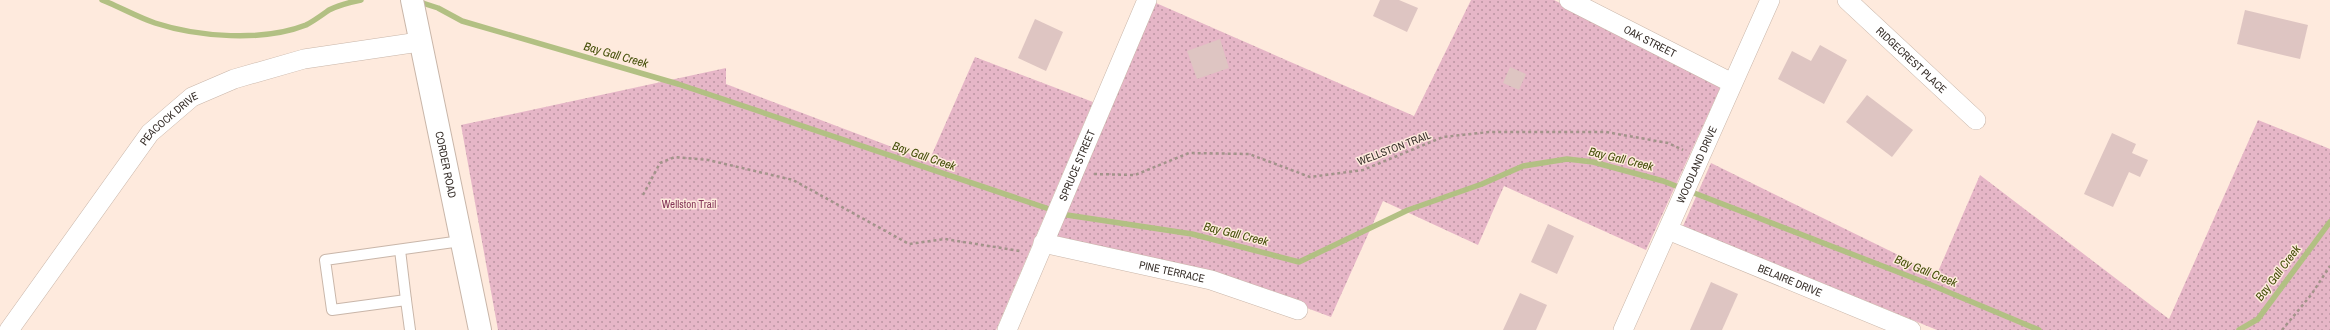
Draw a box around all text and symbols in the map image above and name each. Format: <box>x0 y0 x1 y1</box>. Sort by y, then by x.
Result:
street label: OAK STREET <box>1621 22 1679 61</box>
street label: RIDGECREST PLACE <box>1873 24 1950 96</box>
water label: Bay Gall Creek <box>582 38 651 72</box>
street label: PEACOCK DRIVE <box>136 88 200 148</box>
street label: WOODLAND DRIVE <box>1673 124 1720 206</box>
street label: SPRUCE STREET <box>1056 127 1098 203</box>
street label: WELLSTON TRAIL <box>1355 128 1433 168</box>
street label: CORDER ROAD <box>432 130 460 199</box>
water label: Bay Gall Creek <box>890 138 959 175</box>
water label: Bay Gall Creek <box>1587 143 1656 175</box>
park label: Wellston Trail <box>662 197 716 211</box>
water label: Bay Gall Creek <box>1202 218 1271 250</box>
water label: Bay Gall Creek <box>2252 241 2305 304</box>
water label: Bay Gall Creek <box>1892 251 1961 291</box>
street label: PINE TERRACE <box>1138 257 1206 285</box>
street label: BELAIRE DRIVE <box>1756 261 1824 300</box>

